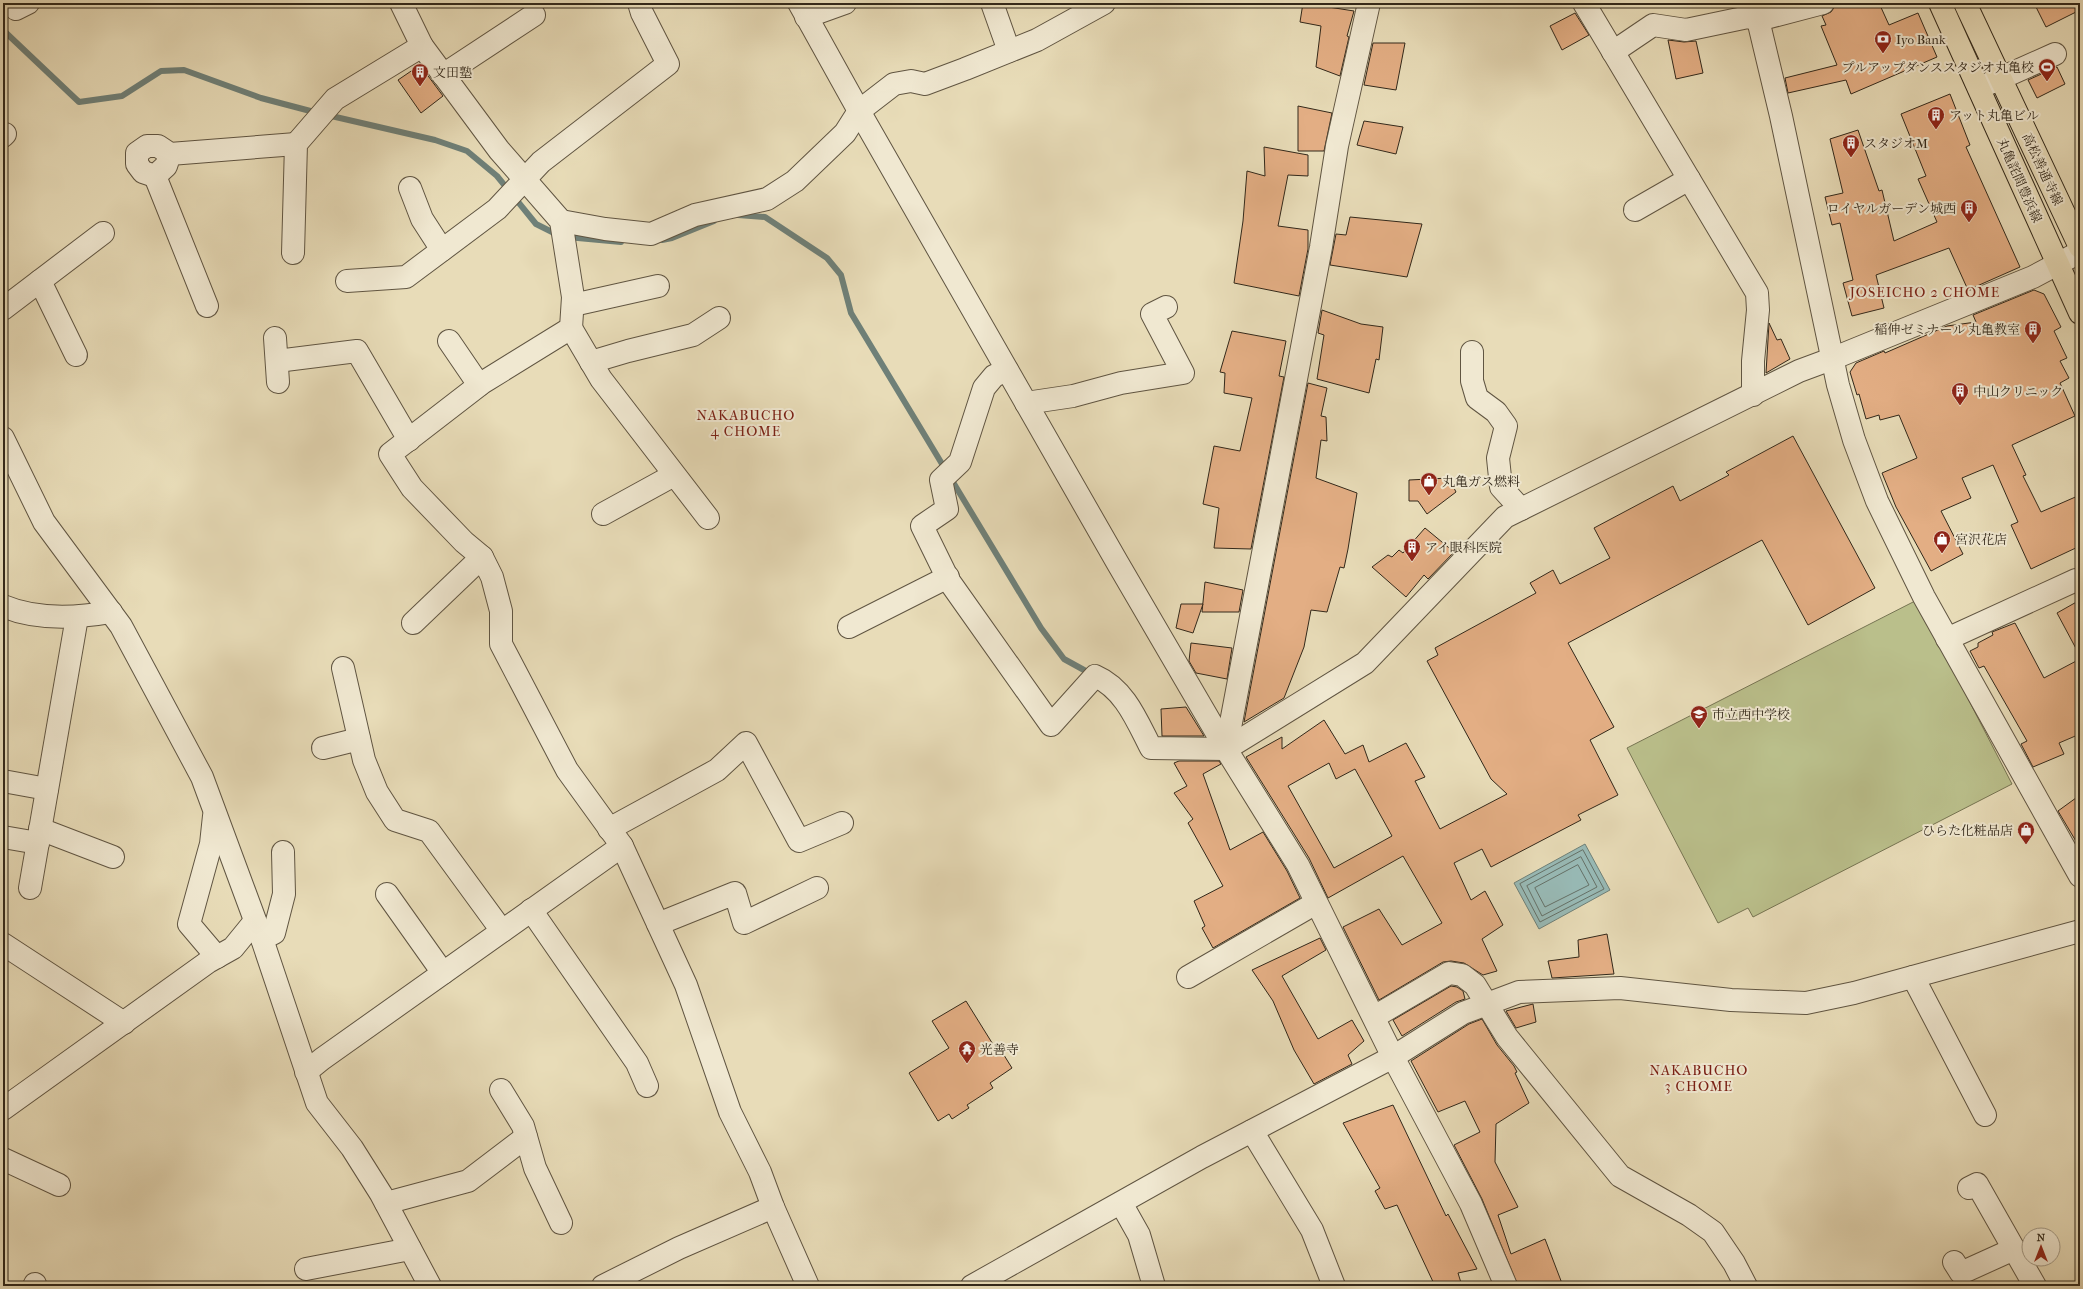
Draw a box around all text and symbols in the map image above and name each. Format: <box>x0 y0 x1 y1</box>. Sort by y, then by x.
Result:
bank icon: Iyo Bank <box>1873 29 1893 54</box>
place label: Iyo Bank <box>1896 32 1946 47</box>
sports icon: プルアップダンススタジオ丸亀校 <box>2037 57 2057 82</box>
place label: プルアップダンススタジオ丸亀校 <box>1842 60 2034 75</box>
building icon: 文田塾 <box>410 62 430 87</box>
place label: 文田塾 <box>433 65 472 80</box>
building icon: アット丸亀ビル <box>1926 105 1946 130</box>
place label: アット丸亀ビル <box>1949 108 2039 123</box>
street label: 高松善通寺線 <box>2019 131 2066 208</box>
building icon: スタジオM <box>1841 133 1861 158</box>
place label: スタジオM <box>1864 136 1928 151</box>
street label: 丸亀詫間豊浜線 <box>1994 136 2045 225</box>
building icon: ロイヤルガーデン城西 <box>1959 198 1979 223</box>
place label: ロイヤルガーデン城西 <box>1827 201 1956 216</box>
district label: JOSEICHO 2 CHOME <box>1849 284 2000 301</box>
building icon: 稲伸ゼミナール 丸亀教室 <box>2023 319 2043 344</box>
place label: 稲伸ゼミナール 丸亀教室 <box>1874 322 2020 337</box>
building icon: 中山クリニック <box>1950 381 1970 406</box>
place label: 中山クリニック <box>1973 384 2063 399</box>
district label: NAKABUCHO 4 CHOME <box>697 407 795 440</box>
shop icon: 丸亀ガス燃料 <box>1419 471 1439 496</box>
place label: 丸亀ガス燃料 <box>1442 474 1520 489</box>
shop icon: 宮沢花店 <box>1932 529 1952 554</box>
place label: 宮沢花店 <box>1955 532 2007 547</box>
building icon: アイ眼科医院 <box>1402 537 1422 562</box>
place label: アイ眼科医院 <box>1425 540 1502 555</box>
school or university icon: 市立西中学校 <box>1689 704 1709 729</box>
place label: 市立西中学校 <box>1712 707 1790 722</box>
shop icon: ひらた化粧品店 <box>2016 820 2036 845</box>
place label: ひらた化粧品店 <box>1922 823 2013 838</box>
temple icon: 光善寺 <box>957 1039 977 1064</box>
place label: 光善寺 <box>980 1042 1019 1057</box>
district label: NAKABUCHO 3 CHOME <box>1650 1062 1748 1095</box>
north arrow <box>2021 1227 2061 1267</box>
text: N <box>2037 1231 2046 1244</box>

